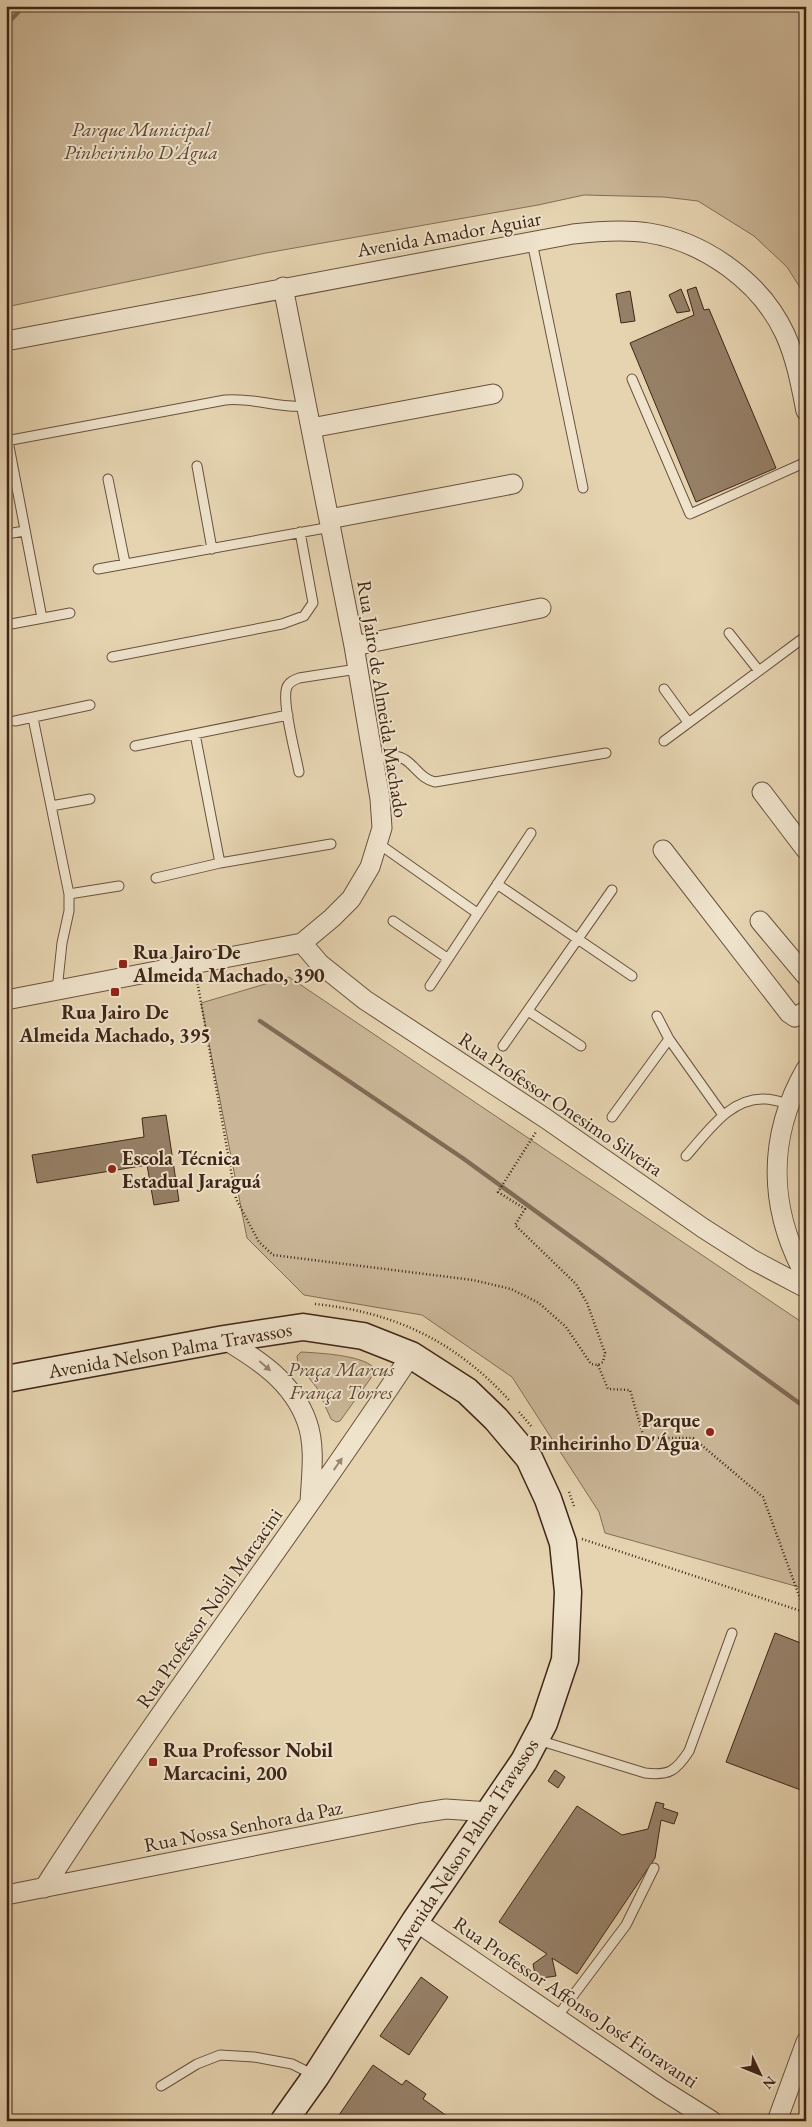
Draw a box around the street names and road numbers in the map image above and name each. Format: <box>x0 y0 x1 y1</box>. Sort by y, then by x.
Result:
street label: Avenida Amador Aguiar <box>354 205 544 263</box>
street label: Rua Jairo de Almeida Machado <box>351 578 415 820</box>
street label: Rua Professor Onesimo Silveira <box>454 1026 668 1182</box>
street label: Avenida Nelson Palma Travassos <box>45 1316 294 1384</box>
street label: Rua Professor Nobil Marcacini <box>130 1503 288 1713</box>
street label: Avenida Nelson Palma Travassos <box>387 1733 544 1956</box>
street label: Rua Nossa Senhora da Paz <box>142 1794 345 1858</box>
street label: Rua Professor Affonso José Fioravanti <box>449 1910 703 2094</box>

